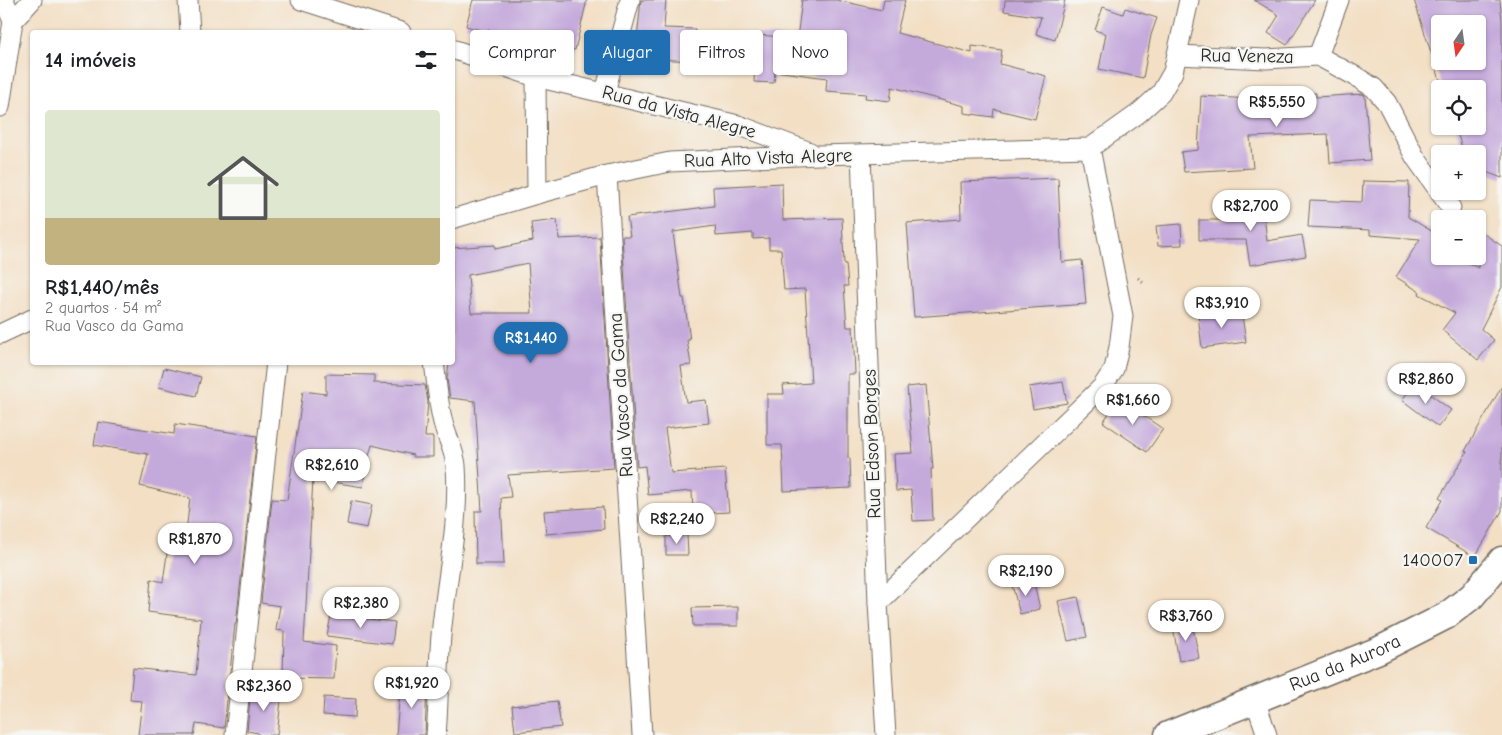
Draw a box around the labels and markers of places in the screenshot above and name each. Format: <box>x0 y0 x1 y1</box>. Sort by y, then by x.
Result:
pin: R$5,550 <box>1231 86 1323 128</box>
pin: R$2,700 <box>1205 190 1297 232</box>
pin: R$3,910 <box>1176 286 1268 329</box>
pin: R$1,440 <box>485 322 577 364</box>
pin: R$2,860 <box>1380 362 1472 405</box>
pin: R$1,660 <box>1087 384 1179 426</box>
pin: R$2,610 <box>286 448 378 491</box>
pin: R$2,240 <box>631 502 723 545</box>
pin: R$1,870 <box>149 522 241 565</box>
place label: 140007 <box>1403 549 1463 571</box>
pin: R$2,190 <box>980 554 1072 597</box>
marker: 140007 <box>1467 554 1479 566</box>
pin: R$2,380 <box>315 586 407 629</box>
pin: R$3,760 <box>1140 600 1232 642</box>
pin: R$1,920 <box>366 666 458 709</box>
pin: R$2,360 <box>218 670 310 712</box>

